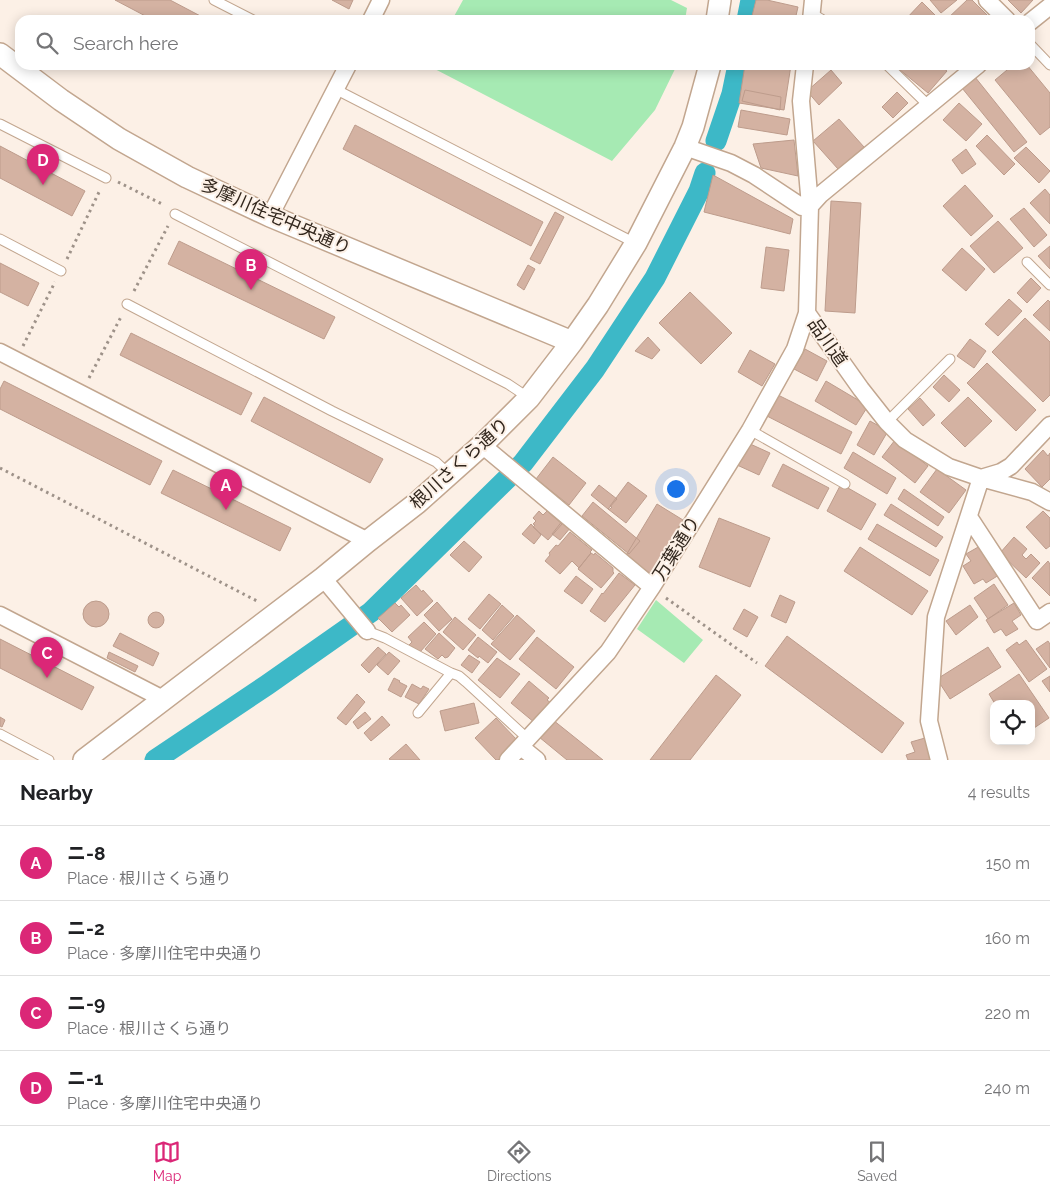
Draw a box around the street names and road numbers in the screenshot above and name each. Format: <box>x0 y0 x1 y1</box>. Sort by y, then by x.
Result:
street label: 多摩川住宅中央通り <box>198 173 354 259</box>
street label: 品川道 <box>804 314 852 370</box>
street label: 根川さくら通り <box>405 413 513 513</box>
street label: 万葉通り <box>648 512 704 584</box>

